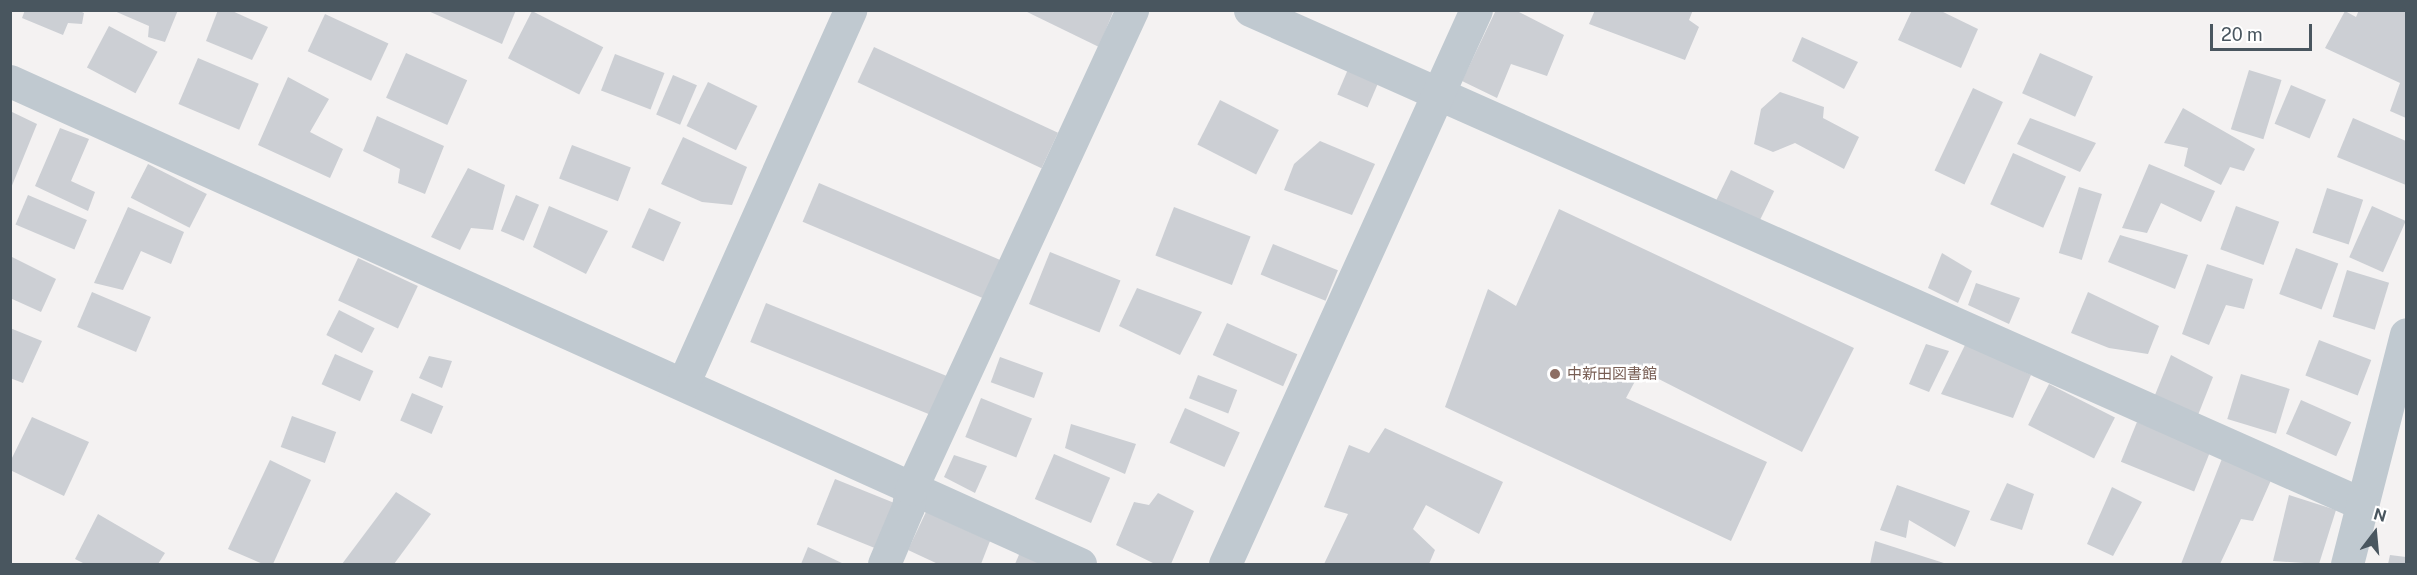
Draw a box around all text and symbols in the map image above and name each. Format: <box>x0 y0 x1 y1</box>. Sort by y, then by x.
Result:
scale bar <box>2213 12 2315 50</box>
text: 20 m <box>2221 24 2263 45</box>
place label: 中新田図書館 <box>1567 365 1657 383</box>
marker: 中新田図書館 <box>1548 367 1562 381</box>
north arrow <box>2345 503 2405 563</box>
text: N <box>2371 504 2389 526</box>

